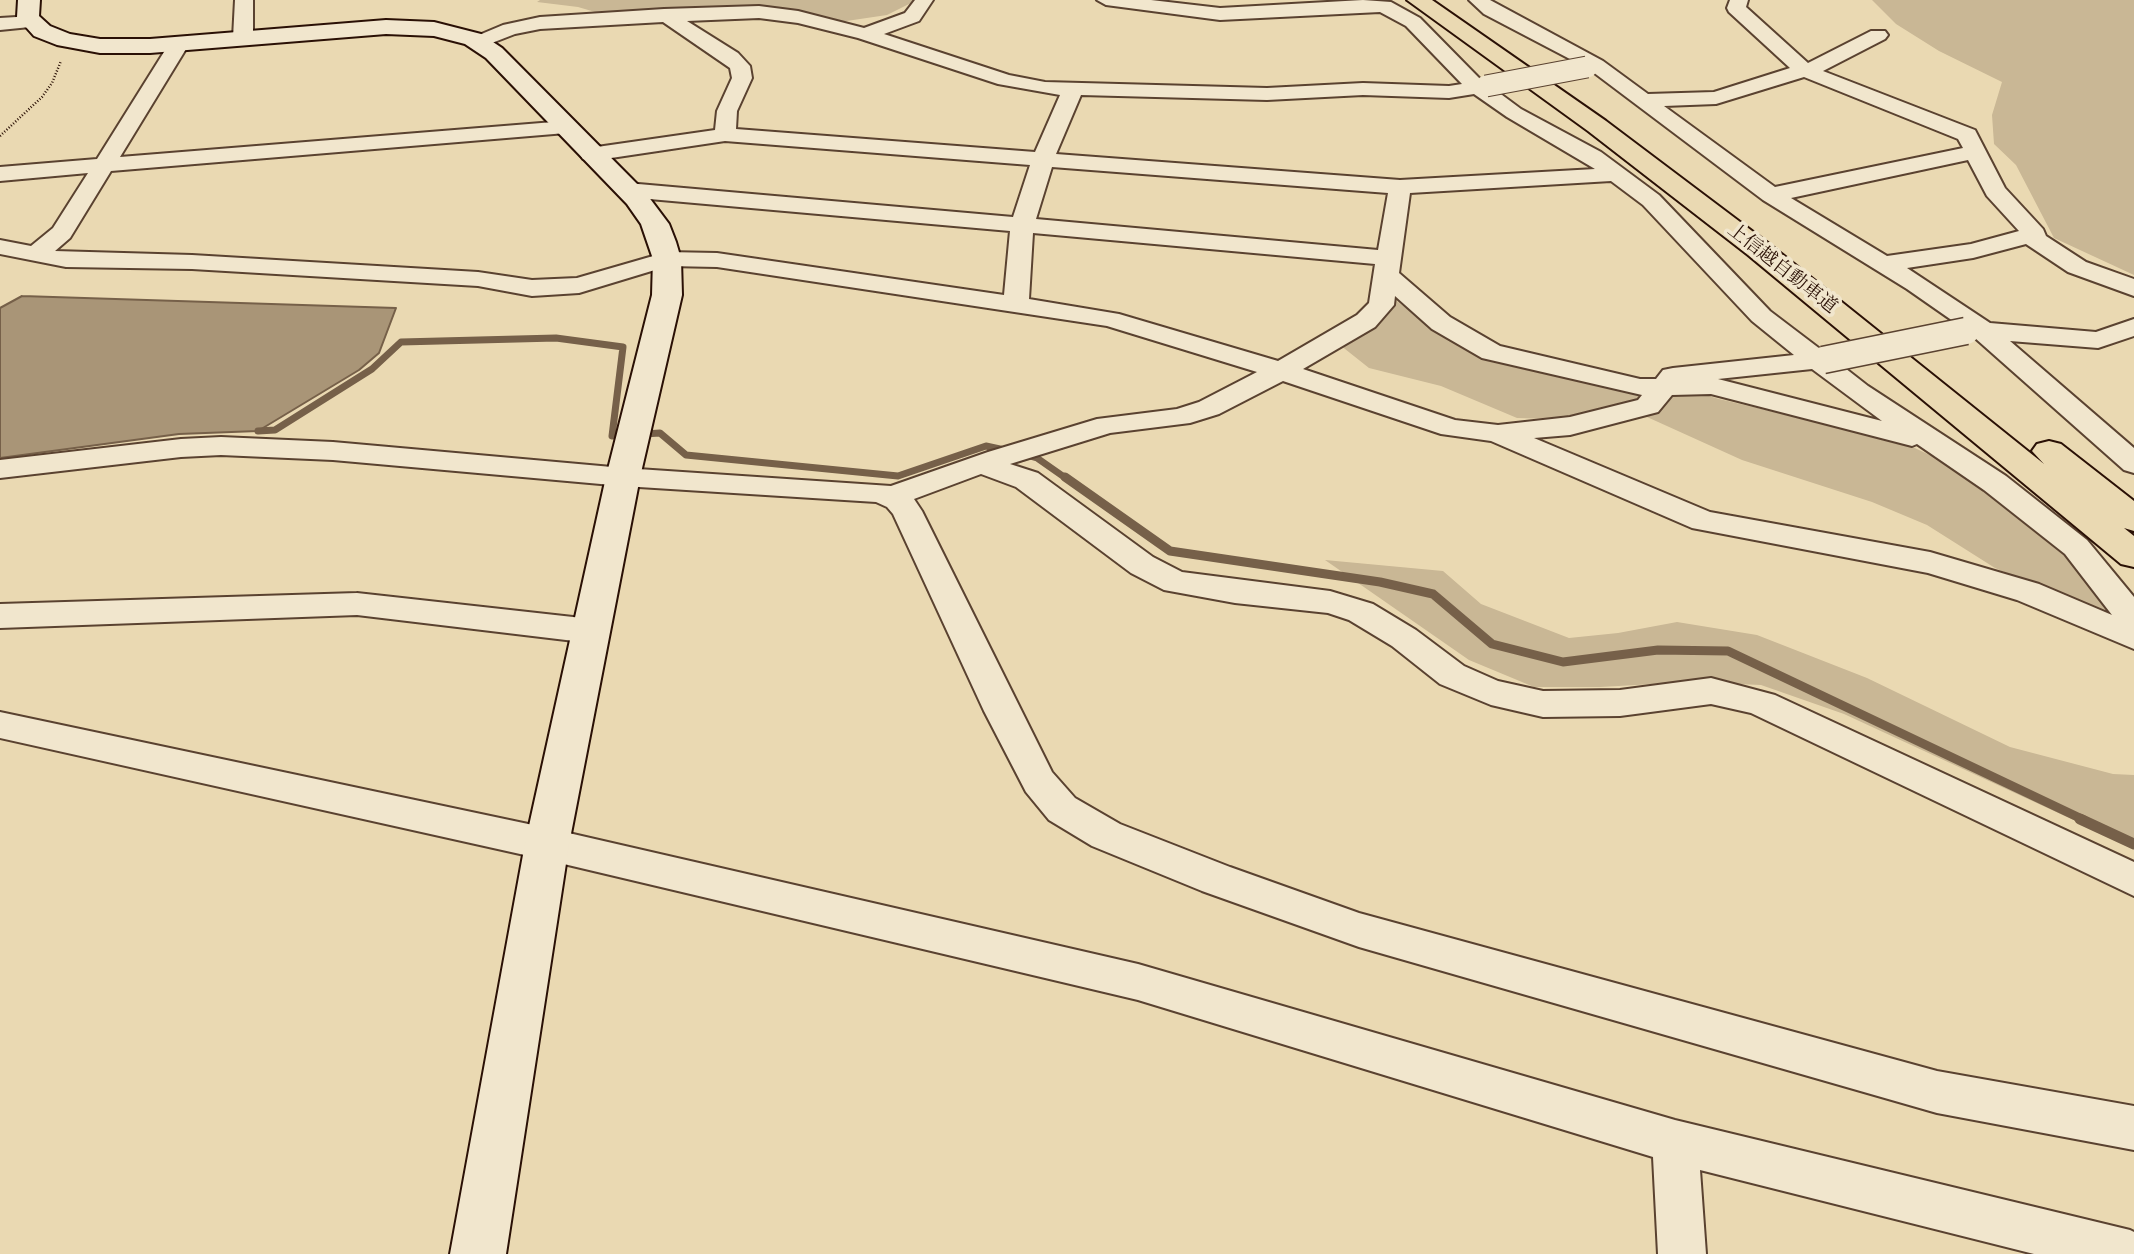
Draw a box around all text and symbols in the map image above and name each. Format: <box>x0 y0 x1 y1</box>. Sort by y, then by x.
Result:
street label: 上信越自動車道 <box>1723 219 1841 319</box>

